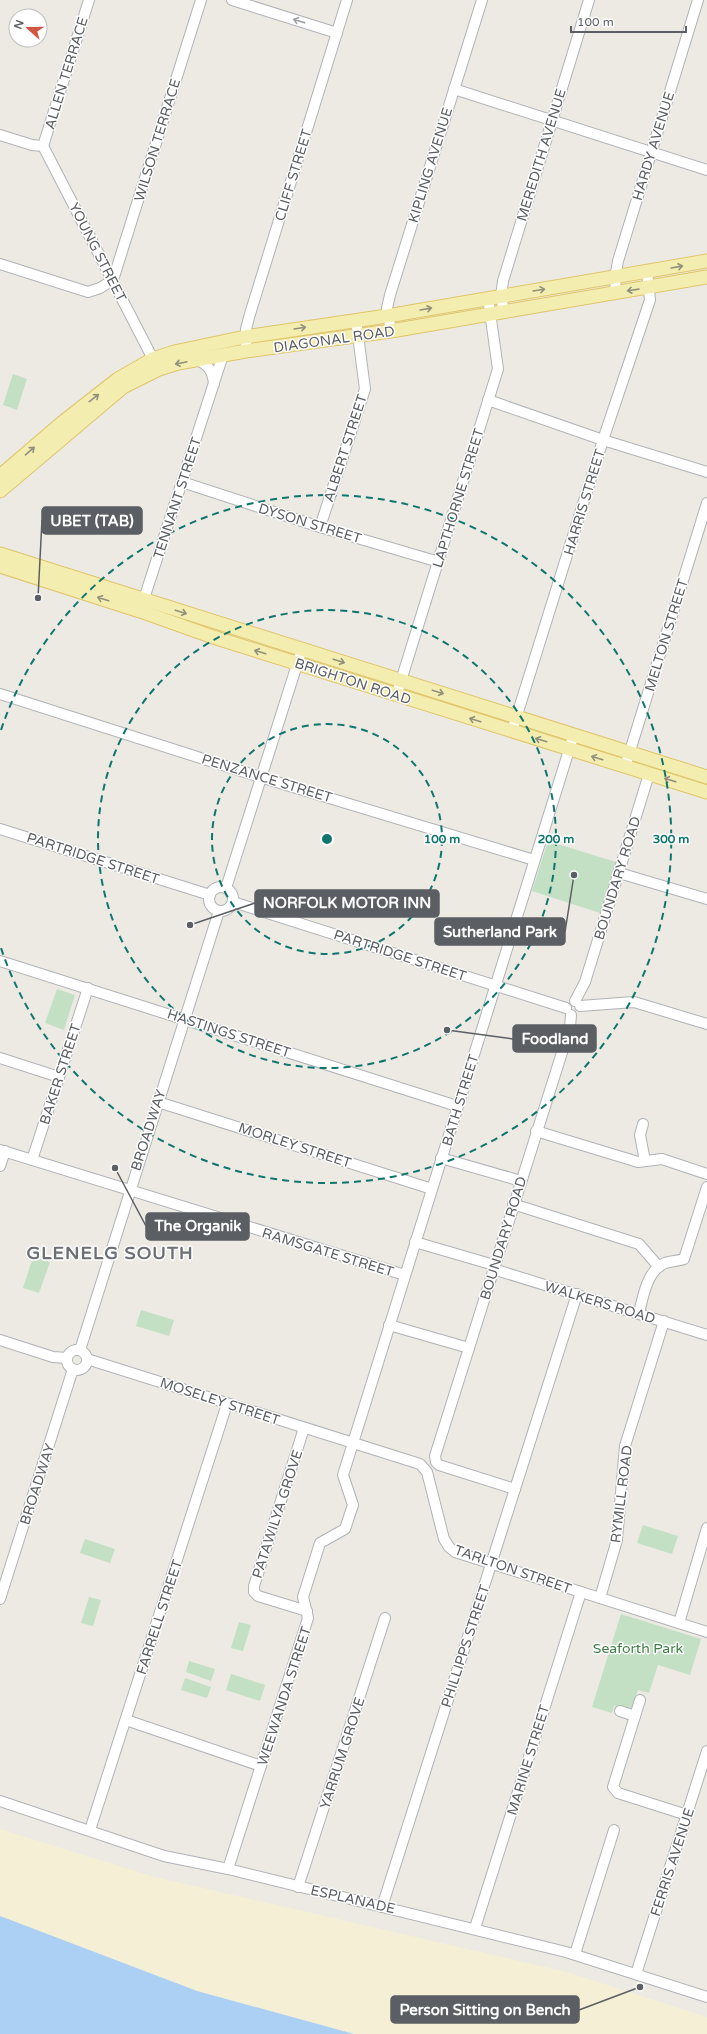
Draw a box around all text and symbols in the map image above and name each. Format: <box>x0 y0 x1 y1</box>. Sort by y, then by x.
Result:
north arrow <box>8 8 48 48</box>
scale bar <box>571 8 686 34</box>
street label: ALLEN TERRACE <box>41 15 92 131</box>
text: 100 m <box>577 15 614 29</box>
one-way arrow <box>294 17 306 25</box>
text: N <box>11 18 27 31</box>
street label: WILSON TERRACE <box>131 77 184 204</box>
street label: MEREDITH AVENUE <box>513 87 570 224</box>
street label: HARDY AVENUE <box>629 90 678 203</box>
street label: KIPLING AVENUE <box>405 105 456 225</box>
street label: CLIFF STREET <box>271 127 316 223</box>
street label: YOUNG STREET <box>65 200 130 305</box>
one-way arrow <box>670 262 683 270</box>
one-way arrow <box>532 286 545 294</box>
one-way arrow <box>627 286 640 294</box>
one-way arrow <box>419 305 432 313</box>
street label: DIAGONAL ROAD <box>272 323 396 356</box>
one-way arrow <box>293 324 306 332</box>
one-way arrow <box>174 360 187 368</box>
street label: ALBERT STREET <box>320 392 371 504</box>
one-way arrow <box>89 394 100 402</box>
street label: LAPTHORNE STREET <box>429 426 488 570</box>
street label: TENNANT STREET <box>150 435 205 561</box>
one-way arrow <box>24 447 34 456</box>
street label: HARRIS STREET <box>560 447 609 557</box>
street label: DYSON STREET <box>256 500 364 547</box>
callout: UBET (TAB) <box>42 507 142 534</box>
text: UBET (TAB) <box>50 512 134 530</box>
street label: MELTON STREET <box>641 576 692 694</box>
one-way arrow <box>97 595 110 602</box>
one-way arrow <box>175 609 188 616</box>
one-way arrow <box>254 648 267 655</box>
street label: BRIGHTON ROAD <box>293 655 413 708</box>
one-way arrow <box>332 658 345 665</box>
one-way arrow <box>431 689 444 696</box>
one-way arrow <box>469 716 482 723</box>
one-way arrow <box>534 736 547 743</box>
street label: PENZANCE STREET <box>200 751 335 807</box>
one-way arrow <box>591 754 604 761</box>
one-way arrow <box>663 776 676 783</box>
street label: BOUNDARY ROAD <box>591 814 644 942</box>
street label: PARTRIDGE STREET <box>24 829 162 888</box>
centre of rings <box>320 832 334 846</box>
text: 100 m <box>424 832 460 846</box>
text: 200 m <box>538 832 574 846</box>
text: 300 m <box>653 832 689 846</box>
callout: NORFOLK MOTOR INN <box>255 890 439 917</box>
text: NORFOLK MOTOR INN <box>263 894 431 912</box>
callout: Sutherland Park <box>435 918 565 945</box>
text: Sutherland Park <box>443 923 557 941</box>
street label: PARTRIDGE STREET <box>331 926 469 985</box>
street label: HASTINGS STREET <box>165 1006 293 1062</box>
street label: BAKER STREET <box>36 1021 85 1127</box>
callout: Foodland <box>513 1025 596 1052</box>
text: Foodland <box>522 1030 589 1048</box>
street label: BATH STREET <box>438 1052 483 1148</box>
street label: BROADWAY <box>127 1087 170 1173</box>
street label: MORLEY STREET <box>236 1119 354 1172</box>
street label: BOUNDARY ROAD <box>477 1174 530 1302</box>
callout: The Organik <box>146 1213 249 1240</box>
text: The Organik <box>153 1217 242 1236</box>
street label: RAMSGATE STREET <box>260 1224 396 1281</box>
district label: GLENELG SOUTH <box>27 1242 194 1264</box>
street label: WALKERS ROAD <box>542 1277 657 1327</box>
street label: MOSELEY STREET <box>158 1374 282 1429</box>
street label: BROADWAY <box>16 1441 59 1527</box>
street label: RYMILL ROAD <box>607 1444 636 1544</box>
street label: PATAWILYA GROVE <box>249 1448 306 1581</box>
street label: TARLTON STREET <box>452 1541 574 1598</box>
street label: FARRELL STREET <box>133 1557 186 1677</box>
street label: PHILLIPPS STREET <box>438 1582 494 1710</box>
street label: WEEWANDA STREET <box>254 1624 315 1768</box>
park label: Seaforth Park <box>593 1640 684 1657</box>
street label: YARRUM GROVE <box>316 1695 369 1811</box>
street label: MARINE STREET <box>504 1702 554 1817</box>
street label: FERRIS AVENUE <box>647 1806 698 1918</box>
street label: ESPLANADE <box>309 1881 397 1917</box>
callout: Person Sitting on Bench <box>391 1996 579 2023</box>
text: Person Sitting on Bench <box>399 2001 571 2020</box>

